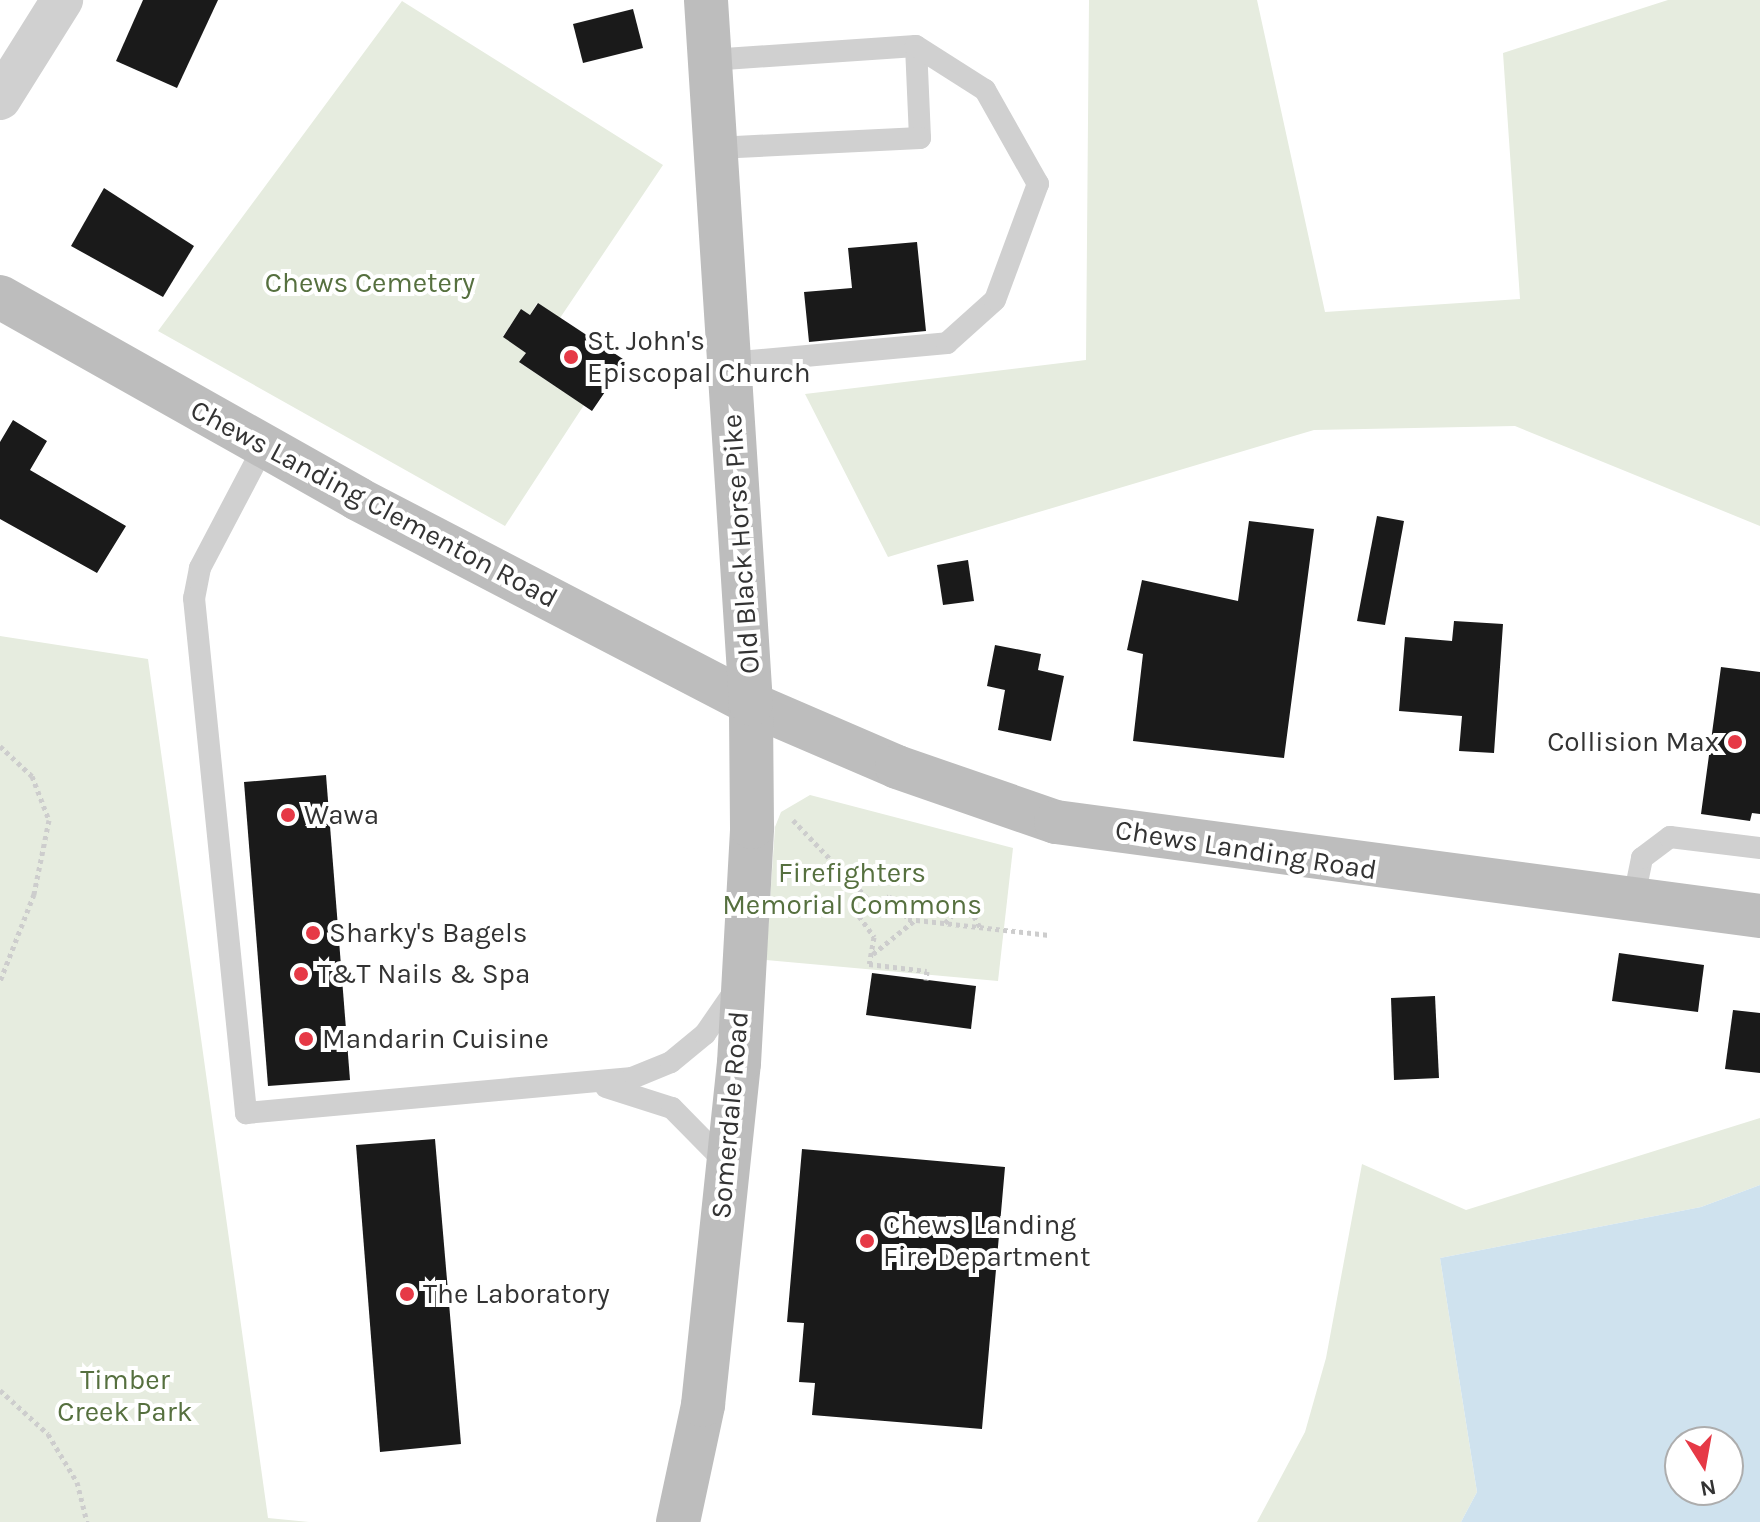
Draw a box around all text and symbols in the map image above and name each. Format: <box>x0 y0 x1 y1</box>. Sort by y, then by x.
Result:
park label: Chews Cemetery <box>265 266 475 300</box>
place label: St. John's Episcopal Church <box>587 324 811 390</box>
marker: St. John's Episcopal Church <box>562 348 580 366</box>
street label: Chews Landing Clementon Road <box>185 393 563 615</box>
street label: Old Black Horse Pike <box>715 413 767 675</box>
place label: Collision Max <box>1547 725 1719 759</box>
marker: Collision Max <box>1726 733 1744 751</box>
place label: Wawa <box>304 798 379 832</box>
marker: Wawa <box>279 806 297 824</box>
street label: Chews Landing Road <box>1113 813 1379 887</box>
park label: Firefighters Memorial Commons <box>722 856 982 922</box>
place label: Sharky's Bagels <box>329 916 527 950</box>
marker: Sharky's Bagels <box>304 924 322 942</box>
place label: T&T Nails & Spa <box>317 957 530 991</box>
marker: T&T Nails & Spa <box>292 965 310 983</box>
street label: Somerdale Road <box>704 1010 756 1220</box>
place label: Mandarin Cuisine <box>322 1022 549 1056</box>
marker: Mandarin Cuisine <box>297 1030 315 1048</box>
place label: Chews Landing Fire Department <box>883 1208 1090 1274</box>
marker: Chews Landing Fire Department <box>858 1232 876 1250</box>
place label: The Laboratory <box>423 1277 610 1311</box>
marker: The Laboratory <box>398 1285 416 1303</box>
park label: Timber Creek Park <box>57 1363 193 1429</box>
north arrow <box>1664 1426 1744 1506</box>
text: N <box>1698 1473 1718 1502</box>

